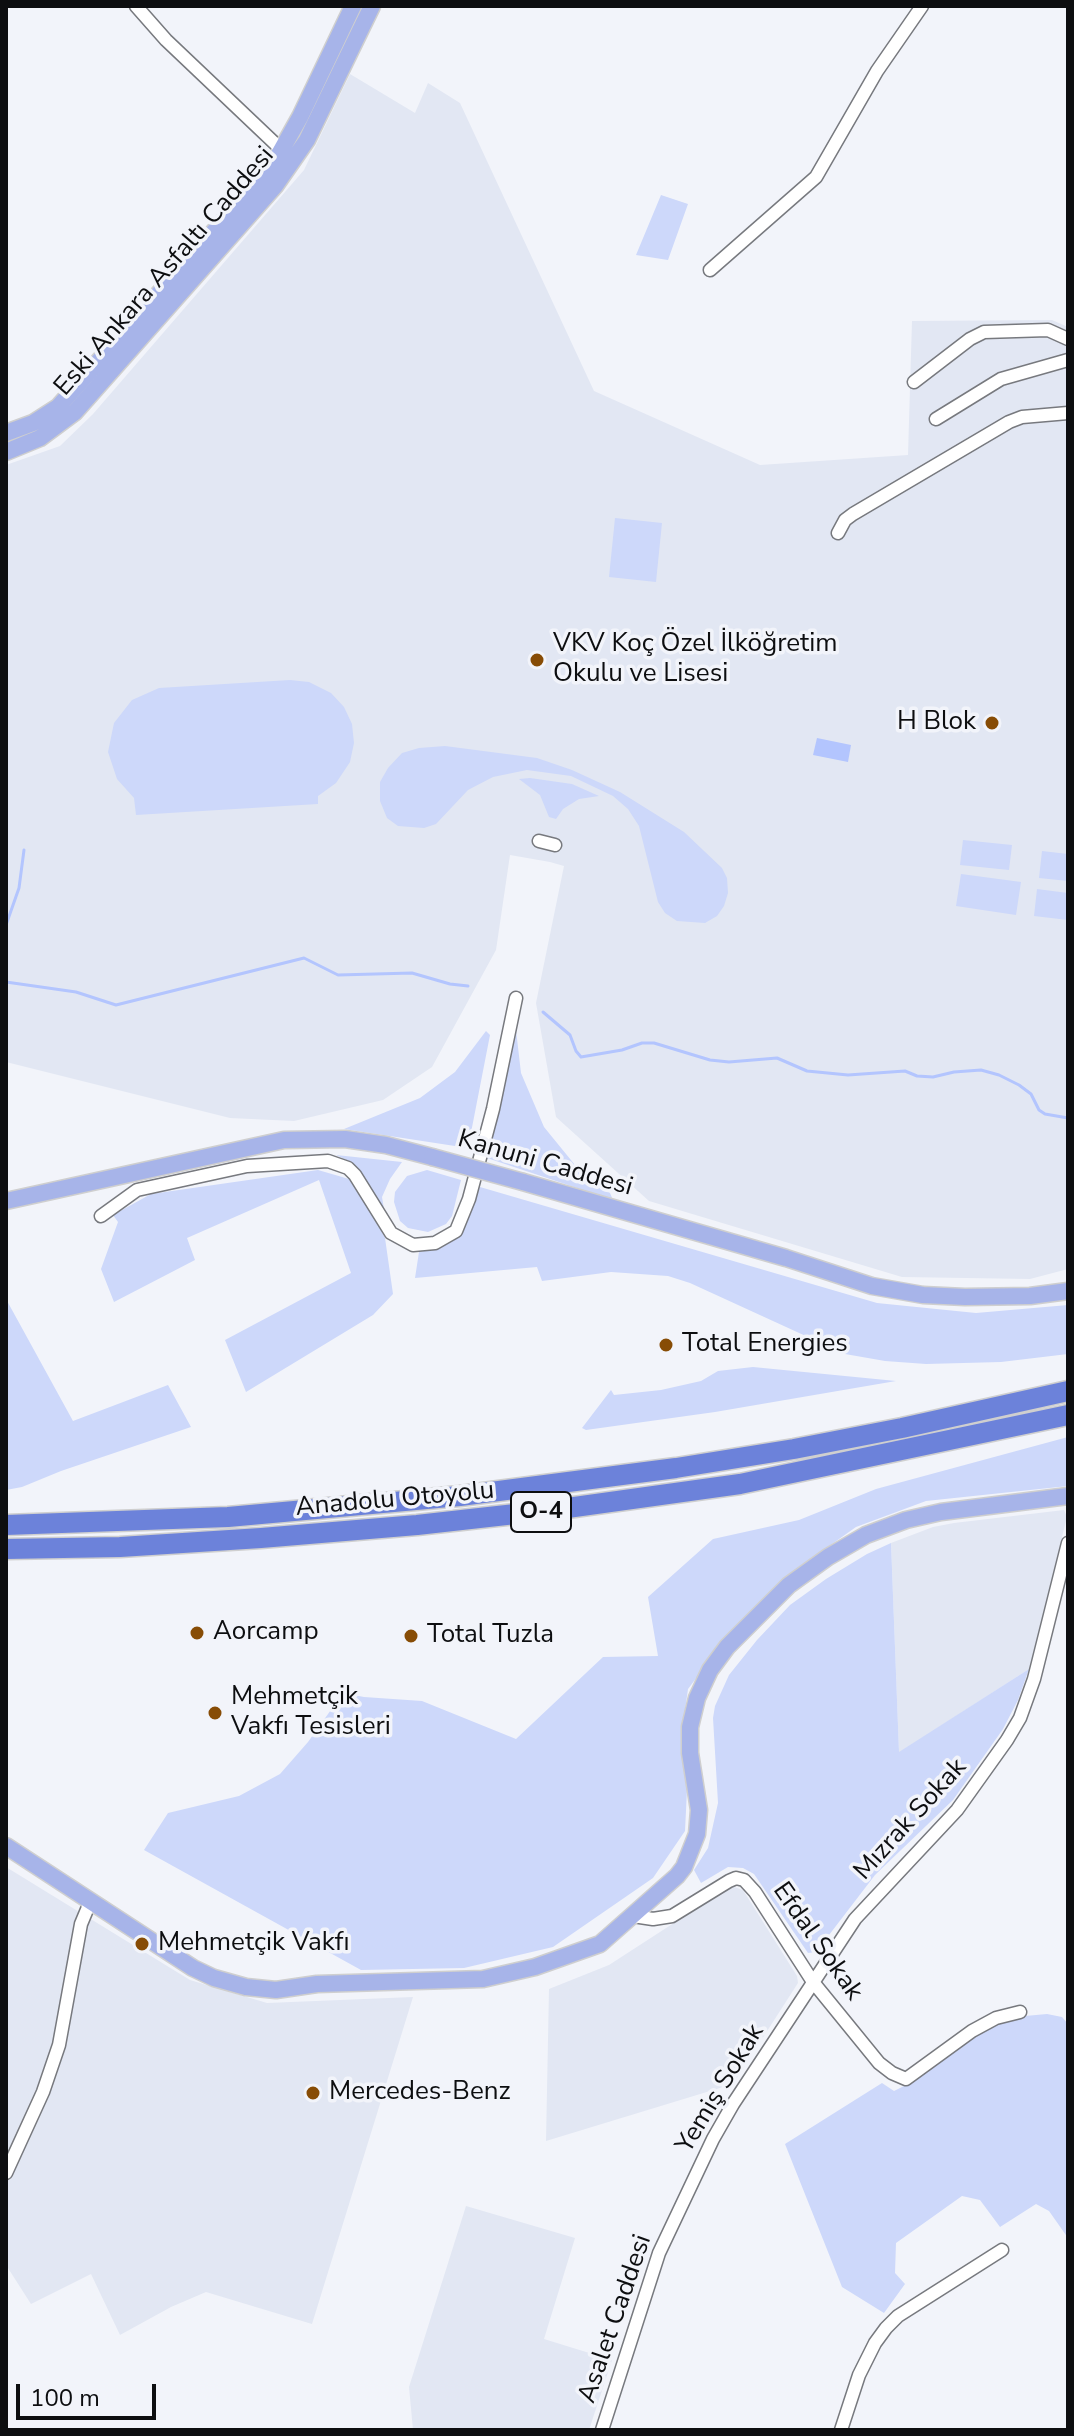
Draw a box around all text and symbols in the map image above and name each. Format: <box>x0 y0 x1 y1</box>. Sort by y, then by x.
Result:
street label: Eski Ankara Asfaltı Caddesi <box>48 141 282 403</box>
place label: VKV Koç Özel İlköğretim Okulu ve Lisesi <box>553 629 838 690</box>
marker: VKV Koç Özel İlköğretim Okulu ve Lisesi <box>528 651 546 669</box>
place label: H Blok <box>897 707 976 739</box>
marker: H Blok <box>983 714 1001 732</box>
street label: Kanuni Caddesi <box>454 1124 636 1204</box>
place label: Total Energies <box>682 1329 848 1361</box>
marker: Total Energies <box>657 1336 675 1354</box>
street label: Anadolu Otoyolu <box>294 1476 496 1524</box>
road number: O-4 <box>511 1492 571 1532</box>
place label: Aorcamp <box>213 1617 319 1649</box>
place label: Total Tuzla <box>427 1620 554 1652</box>
marker: Aorcamp <box>188 1624 206 1642</box>
marker: Total Tuzla <box>402 1627 420 1645</box>
place label: Mehmetçik Vakfı Tesisleri <box>231 1682 391 1744</box>
marker: Mehmetçik Vakfı Tesisleri <box>206 1704 224 1722</box>
street label: Mızrak Sokak <box>848 1753 974 1887</box>
street label: Efdal Sokak <box>765 1877 869 2007</box>
place label: Mehmetçik Vakfı <box>158 1928 350 1960</box>
marker: Mehmetçik Vakfı <box>133 1935 151 1953</box>
street label: Yemiş Sokak <box>670 2019 772 2159</box>
place label: Mercedes-Benz <box>329 2077 511 2109</box>
marker: Mercedes-Benz <box>304 2084 322 2102</box>
street label: Asalet Caddesi <box>573 2231 659 2407</box>
scale bar <box>20 2368 160 2418</box>
text: 100 m <box>30 2382 100 2414</box>

